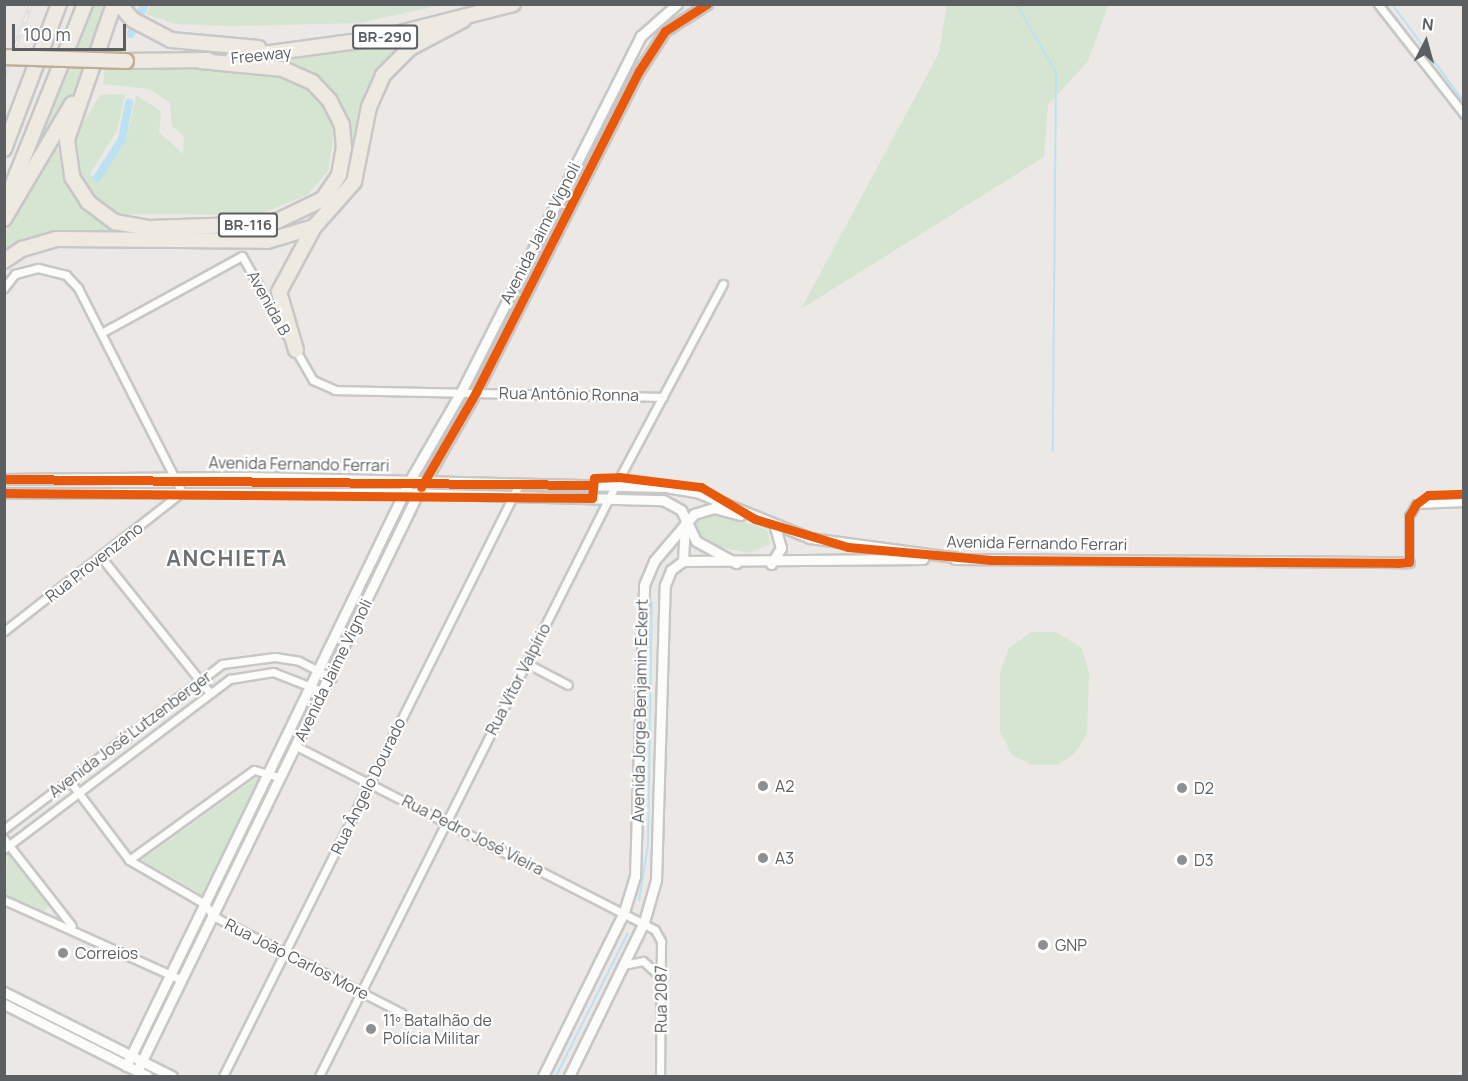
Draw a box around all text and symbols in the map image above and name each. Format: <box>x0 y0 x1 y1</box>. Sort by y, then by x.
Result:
scale bar <box>15 12 129 50</box>
north arrow <box>1396 12 1456 72</box>
text: N <box>1421 13 1435 36</box>
text: 100 m <box>23 22 71 46</box>
road number: BR-290 <box>352 25 418 49</box>
street label: Freeway <box>230 42 292 68</box>
street label: Avenida Jaime Vignoli <box>496 159 584 307</box>
road number: BR-116 <box>216 213 280 237</box>
street label: Avenida B <box>243 267 295 339</box>
street label: Rua Antônio Ronna <box>499 383 639 405</box>
street label: Avenida Fernando Ferrari <box>208 453 390 475</box>
street label: Rua Provenzano <box>41 518 147 606</box>
street label: Avenida Fernando Ferrari <box>946 532 1128 554</box>
district label: ANCHIETA <box>166 546 288 572</box>
street label: Avenida Jaime Vignoli <box>290 596 376 744</box>
street label: Avenida Jorge Benjamin Eckert <box>628 599 652 823</box>
street label: Rua Vítor Valpírio <box>482 620 554 738</box>
street label: Avenida José Lutzenberger <box>45 667 215 801</box>
street label: Rua Ângelo Dourado <box>327 715 409 857</box>
place label: A2 <box>775 776 794 796</box>
place label: D2 <box>1194 778 1214 798</box>
marker: A2 <box>756 779 770 793</box>
marker: D2 <box>1175 781 1189 795</box>
street label: Rua Pedro José Vieira <box>399 791 547 879</box>
place label: A3 <box>775 848 794 868</box>
place label: D3 <box>1194 850 1214 870</box>
marker: A3 <box>756 851 770 865</box>
marker: D3 <box>1175 853 1189 867</box>
street label: Rua João Carlos More <box>222 914 372 1004</box>
place label: GNP <box>1055 935 1087 955</box>
marker: GNP <box>1036 938 1050 952</box>
place label: Correios <box>75 943 138 963</box>
marker: Correios <box>56 946 70 960</box>
street label: Rua 2087 <box>651 965 671 1033</box>
place label: 11º Batalhão de Polícia Militar <box>383 1010 492 1048</box>
marker: 11º Batalhão de Polícia Militar <box>364 1022 378 1036</box>

